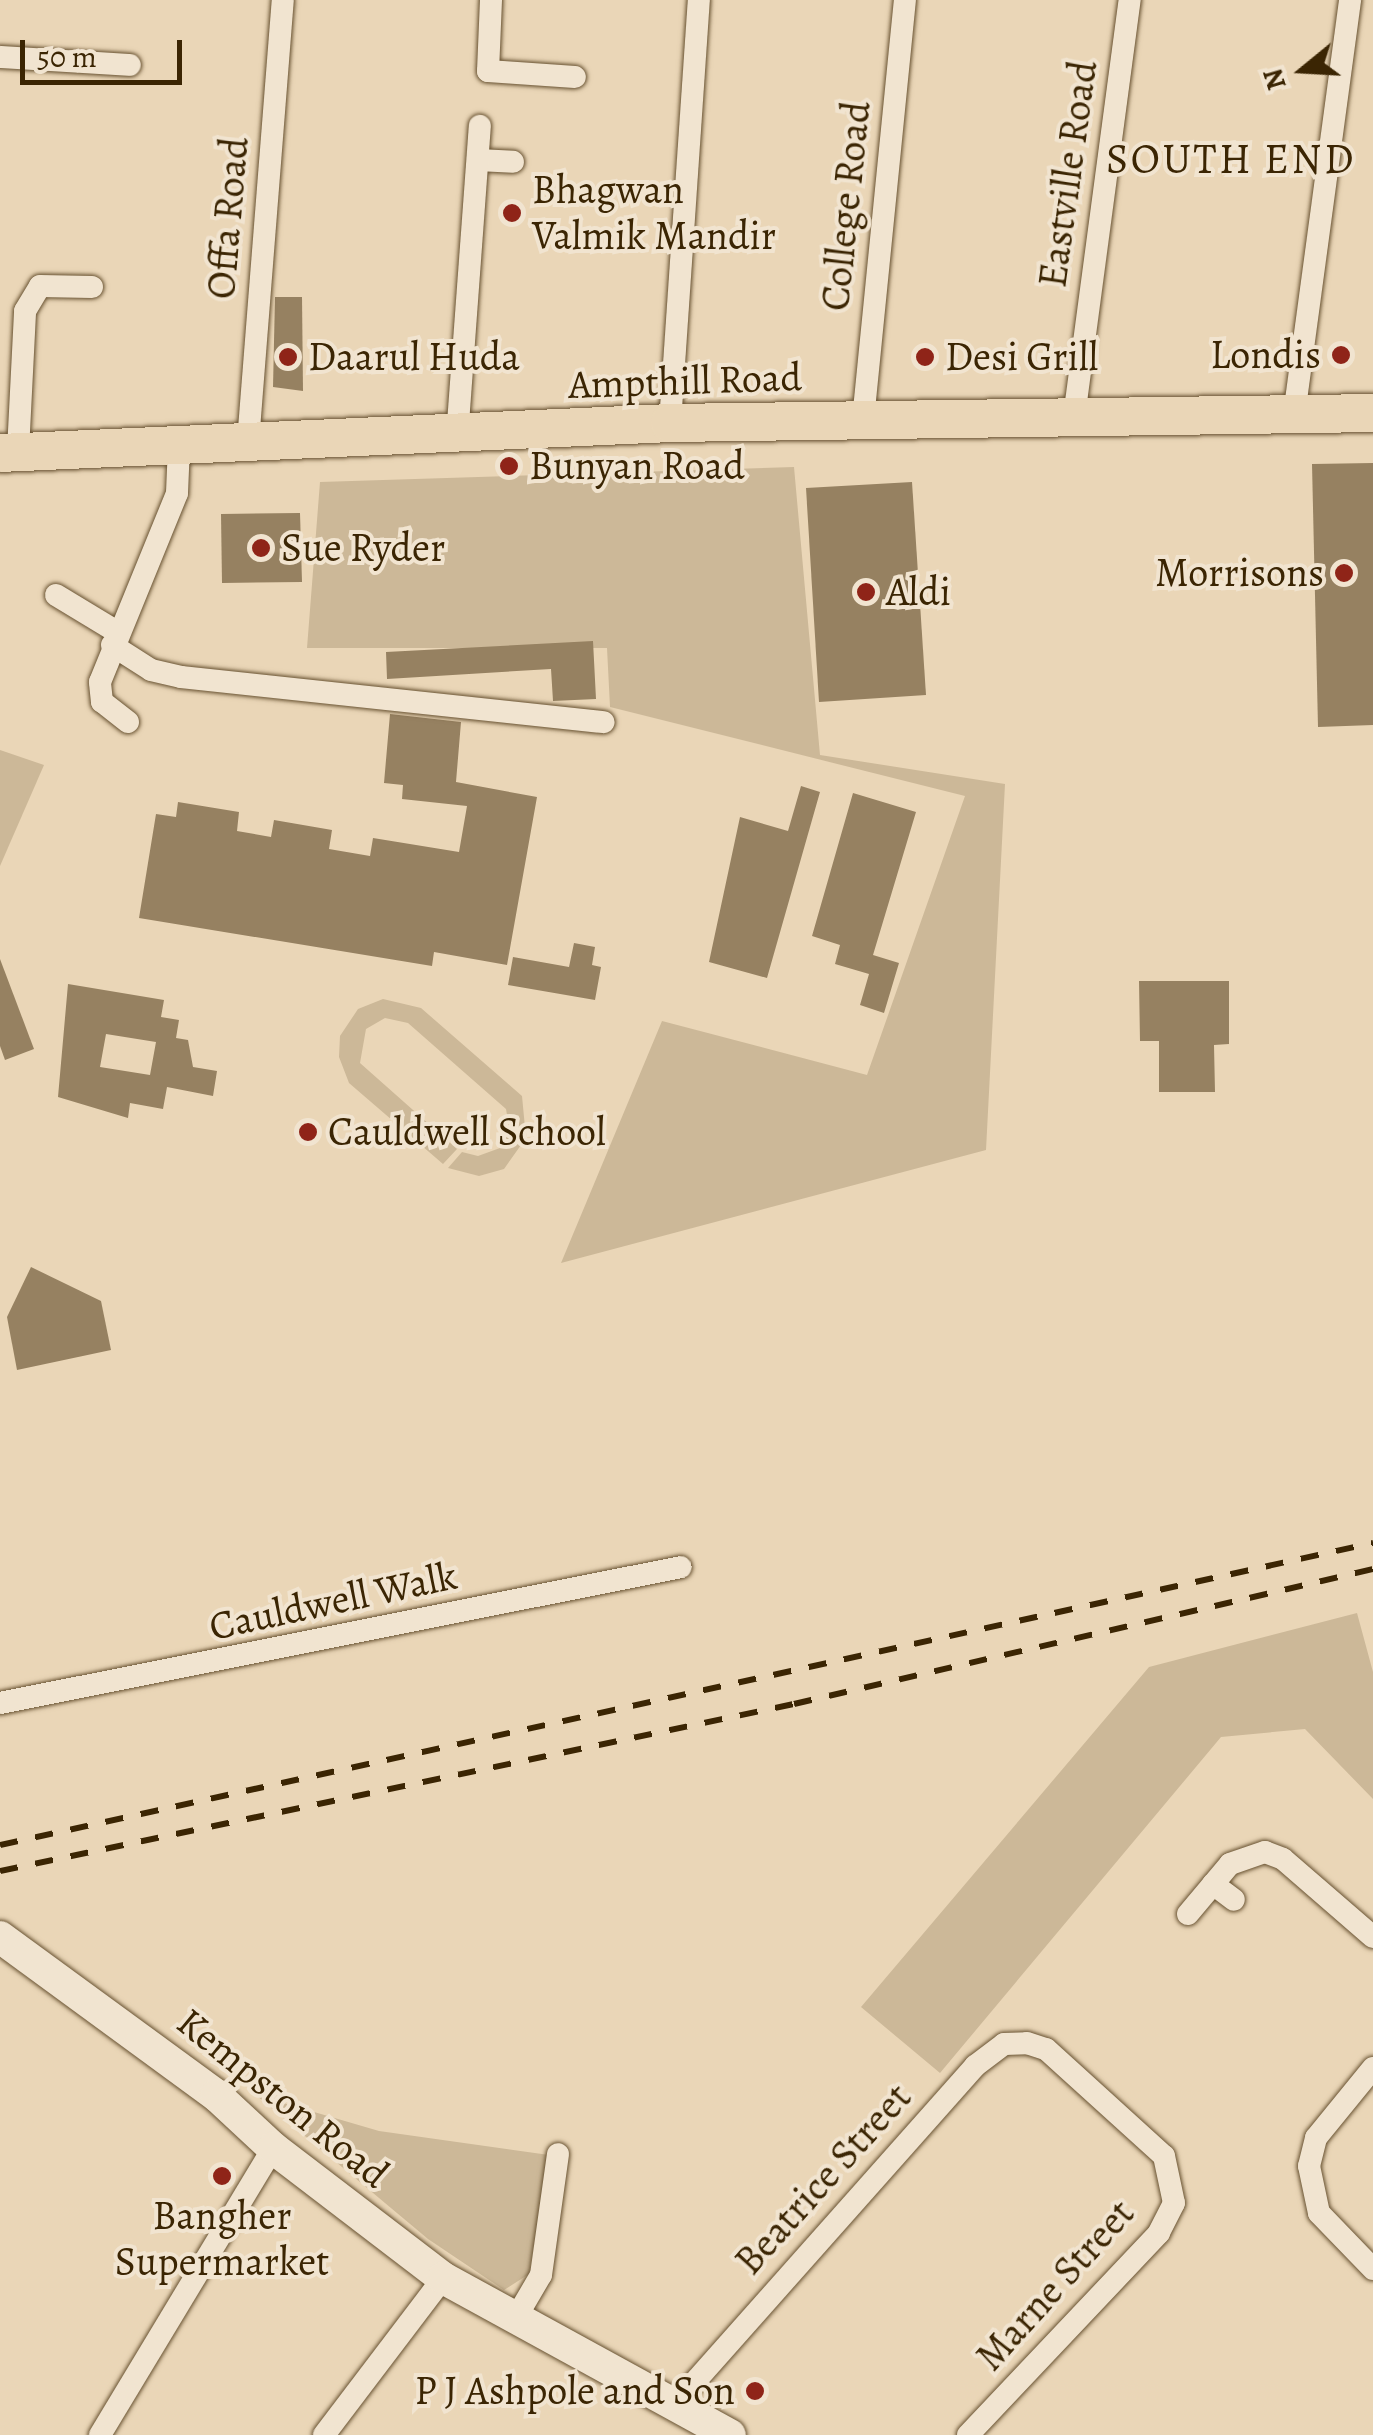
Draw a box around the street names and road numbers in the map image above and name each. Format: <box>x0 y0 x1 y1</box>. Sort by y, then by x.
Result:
street label: Eastville Road <box>1028 58 1108 290</box>
street label: College Road <box>811 99 881 313</box>
street label: Offa Road <box>197 135 259 301</box>
street label: Ampthill Road <box>567 353 803 409</box>
street label: Cauldwell Walk <box>205 1551 461 1651</box>
street label: Kempston Road <box>167 1998 399 2198</box>
street label: Beatrice Street <box>725 2074 921 2284</box>
street label: Marne Street <box>966 2190 1144 2380</box>

